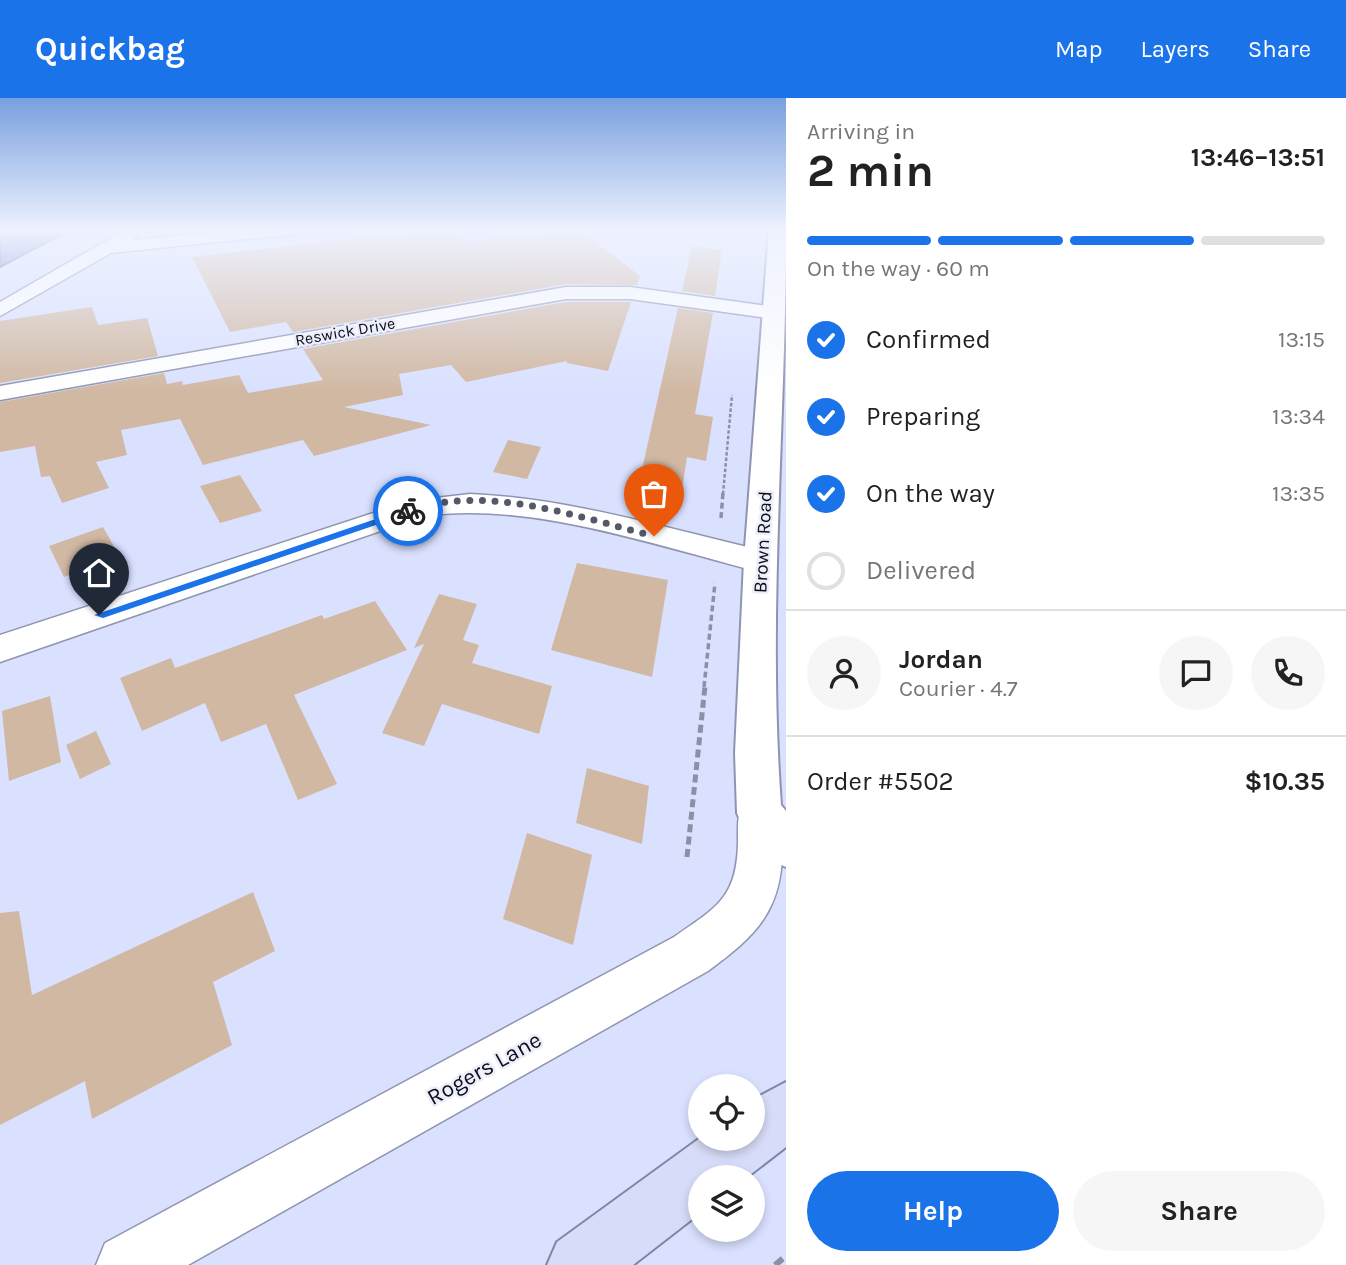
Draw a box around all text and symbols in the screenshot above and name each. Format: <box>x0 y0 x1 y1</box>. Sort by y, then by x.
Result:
text: Quickbag <box>35 30 185 68</box>
text: Map <box>1055 35 1103 63</box>
text: Layers <box>1141 35 1210 63</box>
text: Share <box>1248 35 1311 63</box>
text: Arriving in <box>807 118 915 145</box>
text: 13:46–13:51 <box>1191 142 1325 173</box>
text: 2 min <box>807 144 934 198</box>
text: On the way · 60 m <box>807 255 990 282</box>
street label: Reswick Drive <box>294 313 397 350</box>
icon: check <box>807 321 845 359</box>
text: Confirmed <box>866 324 991 355</box>
text: 13:15 <box>1278 326 1325 353</box>
icon: check <box>807 398 845 436</box>
text: Preparing <box>866 401 980 432</box>
text: 13:34 <box>1272 403 1325 430</box>
pin <box>624 464 684 536</box>
icon: bag <box>635 475 673 513</box>
icon: check <box>807 475 845 513</box>
courier <box>373 476 443 546</box>
text: On the way <box>866 478 995 509</box>
text: 13:35 <box>1272 480 1325 507</box>
street label: Brown Road <box>749 490 777 594</box>
icon: bike <box>389 492 427 530</box>
pin <box>69 543 129 615</box>
icon: home <box>80 554 118 592</box>
text: Delivered <box>866 555 976 586</box>
button: person <box>807 636 881 710</box>
button: chat <box>1159 636 1233 710</box>
button: phone <box>1251 636 1325 710</box>
text: Jordan <box>899 644 983 675</box>
text: Courier · 4.7 <box>899 675 1018 702</box>
text: Order #5502 <box>807 766 954 797</box>
text: $10.35 <box>1244 766 1325 797</box>
street label: Rogers Lane <box>422 1026 546 1111</box>
map controls <box>688 1074 765 1242</box>
button: locate <box>688 1074 765 1151</box>
button: layers <box>688 1165 765 1242</box>
button: Help <box>807 1171 1059 1251</box>
button: Share <box>1073 1171 1325 1251</box>

